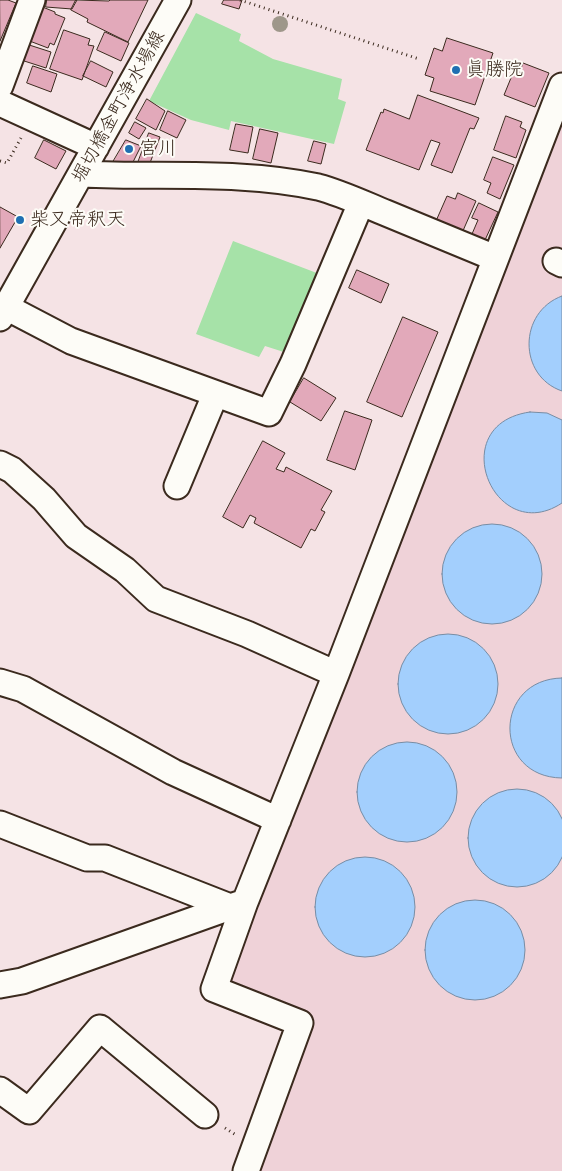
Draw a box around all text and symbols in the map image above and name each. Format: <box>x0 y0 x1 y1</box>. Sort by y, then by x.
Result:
street label: 堀切橋金町浄水場線 <box>68 27 170 187</box>
place label: 眞勝院 <box>466 59 523 81</box>
marker: 眞勝院 <box>450 64 462 76</box>
place label: 宮川 <box>139 138 177 160</box>
marker: 宮川 <box>123 143 135 155</box>
place label: 柴又帝釈天 <box>30 209 125 231</box>
marker: 柴又帝釈天 <box>14 214 26 226</box>

